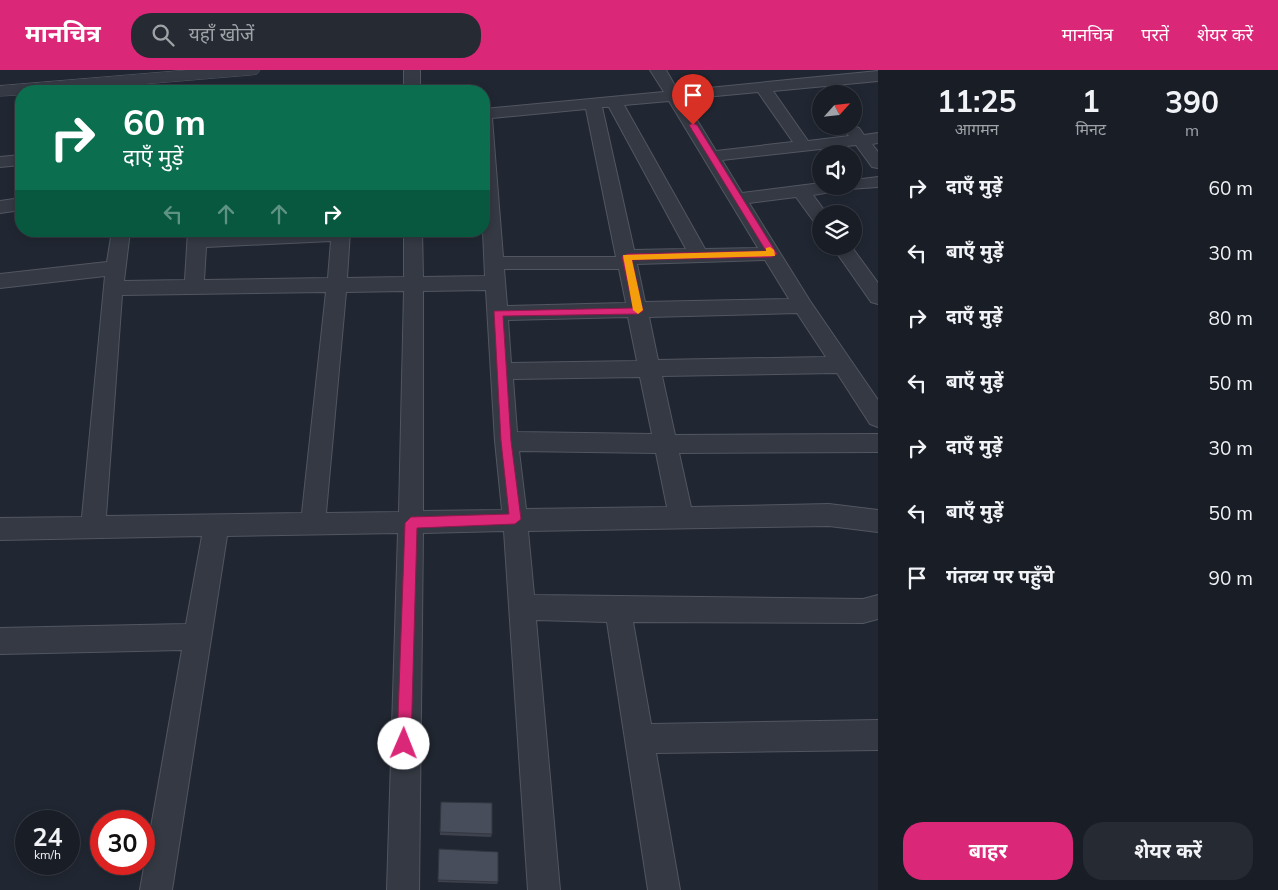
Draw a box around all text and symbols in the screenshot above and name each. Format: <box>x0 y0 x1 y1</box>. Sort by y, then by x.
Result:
search box <box>131 13 481 58</box>
text: मानचित्र <box>25 18 101 48</box>
icon: search <box>149 21 177 49</box>
text: यहाँ खोजें <box>189 22 254 46</box>
text: मानचित्र <box>1062 23 1113 46</box>
text: परतें <box>1141 23 1169 46</box>
text: शेयर करें <box>1197 23 1253 46</box>
pin <box>672 74 714 125</box>
icon: arrive <box>679 81 707 109</box>
text: 11:25 <box>937 82 1016 120</box>
text: 1 <box>1082 82 1100 120</box>
text: 390 <box>1165 83 1219 121</box>
north arrow <box>812 85 862 135</box>
map controls <box>812 85 862 255</box>
text: 60 m <box>123 100 206 144</box>
icon: right <box>40 105 105 170</box>
text: आगमन <box>955 119 999 139</box>
text: मिनट <box>1075 119 1106 139</box>
text: m <box>1185 120 1199 140</box>
text: दाएँ मुड़ें <box>123 143 183 171</box>
button: sound <box>812 145 862 195</box>
icon: right <box>903 174 931 202</box>
text: दाएँ मुड़ें <box>946 174 1002 198</box>
text: 60 m <box>1209 176 1253 200</box>
icon: left <box>159 200 187 228</box>
icon: ahead <box>212 200 240 228</box>
icon: ahead <box>265 200 293 228</box>
icon: right <box>318 200 346 228</box>
button: layers <box>812 205 862 255</box>
icon: left <box>903 239 931 267</box>
text: बाएँ मुड़ें <box>946 239 1003 263</box>
text: 30 m <box>1209 241 1253 265</box>
icon: right <box>903 304 931 332</box>
text: दाएँ मुड़ें <box>946 304 1002 328</box>
text: 80 m <box>1209 306 1253 330</box>
icon: left <box>903 369 931 397</box>
text: बाएँ मुड़ें <box>946 369 1003 393</box>
text: 50 m <box>1209 371 1253 395</box>
icon: right <box>903 434 931 462</box>
text: दाएँ मुड़ें <box>946 434 1002 458</box>
text: 30 m <box>1209 436 1253 460</box>
icon: left <box>903 499 931 527</box>
text: बाएँ मुड़ें <box>946 499 1003 523</box>
text: 50 m <box>1209 501 1253 525</box>
icon: arrive <box>903 564 931 592</box>
text: गंतव्य पर पहुँचे <box>946 564 1054 588</box>
text: 90 m <box>1209 566 1253 590</box>
position arrow <box>377 717 429 769</box>
speed limit sign: 30 <box>90 810 155 875</box>
text: 24 <box>32 821 63 852</box>
button: बाहर <box>903 822 1073 880</box>
button: शेयर करें <box>1083 822 1253 880</box>
text: km/h <box>34 847 61 862</box>

